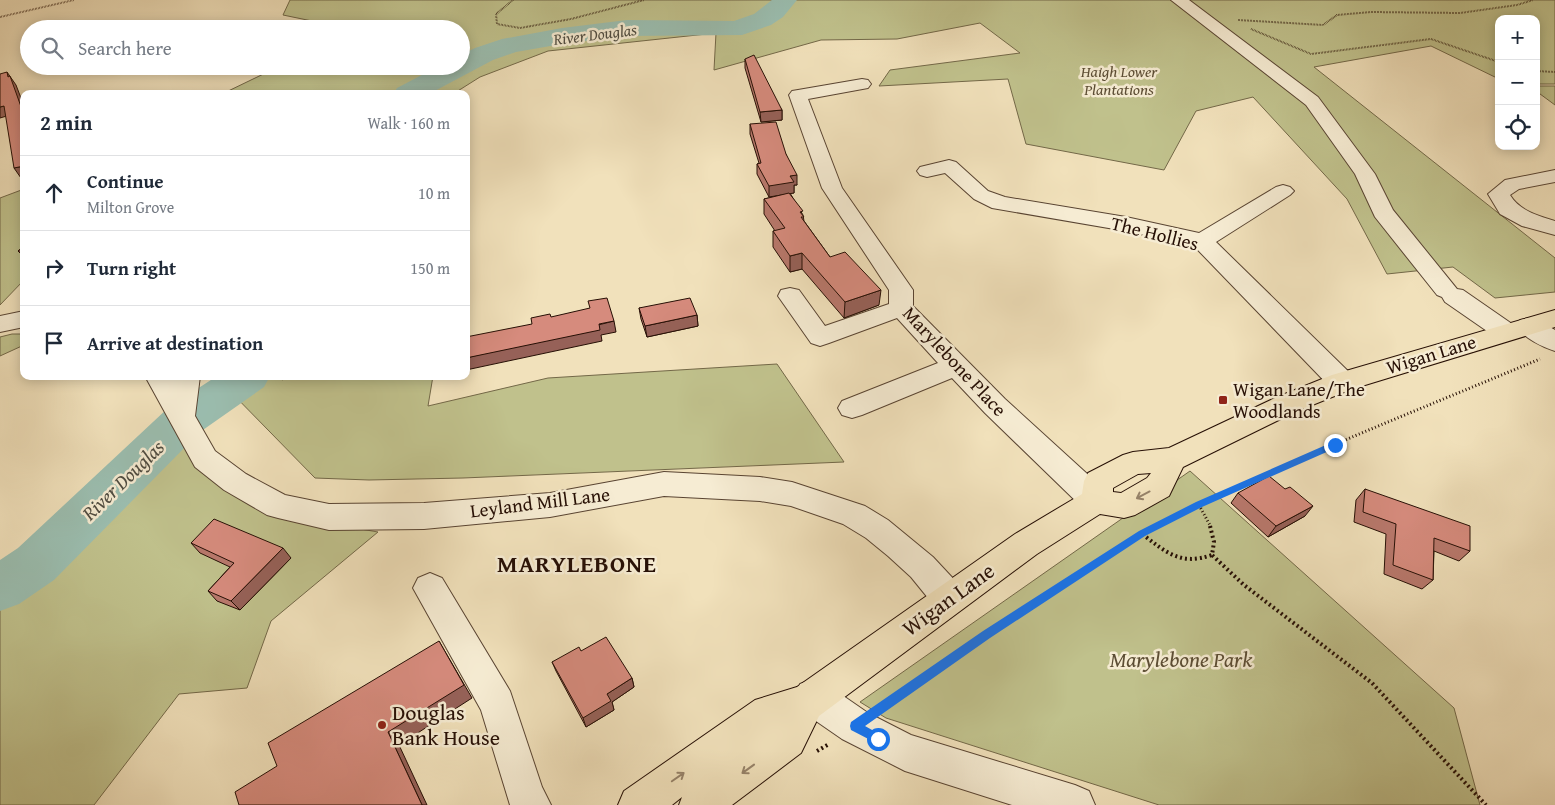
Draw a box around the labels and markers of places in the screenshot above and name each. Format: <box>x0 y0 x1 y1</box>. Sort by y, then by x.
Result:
place label: Wigan Lane/The Woodlands <box>1233 375 1365 425</box>
marker: Wigan Lane/The Woodlands <box>1217 394 1229 406</box>
place label: Douglas Bank House <box>392 696 500 753</box>
marker: Douglas Bank House <box>376 719 388 731</box>

